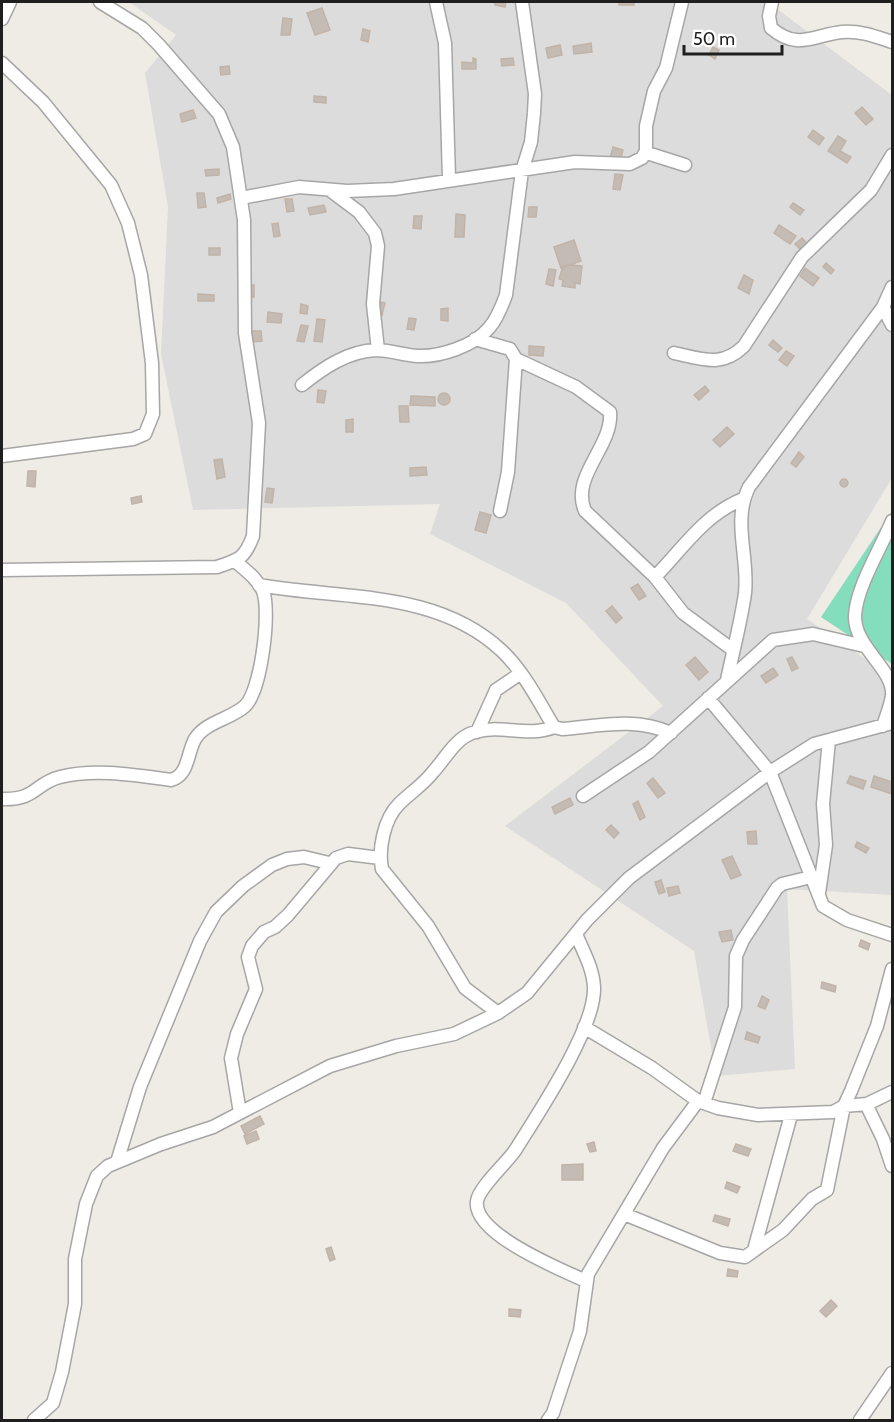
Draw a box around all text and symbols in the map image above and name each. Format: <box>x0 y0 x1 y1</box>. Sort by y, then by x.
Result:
scale bar <box>684 18 782 56</box>
text: 50 m <box>693 28 735 50</box>

